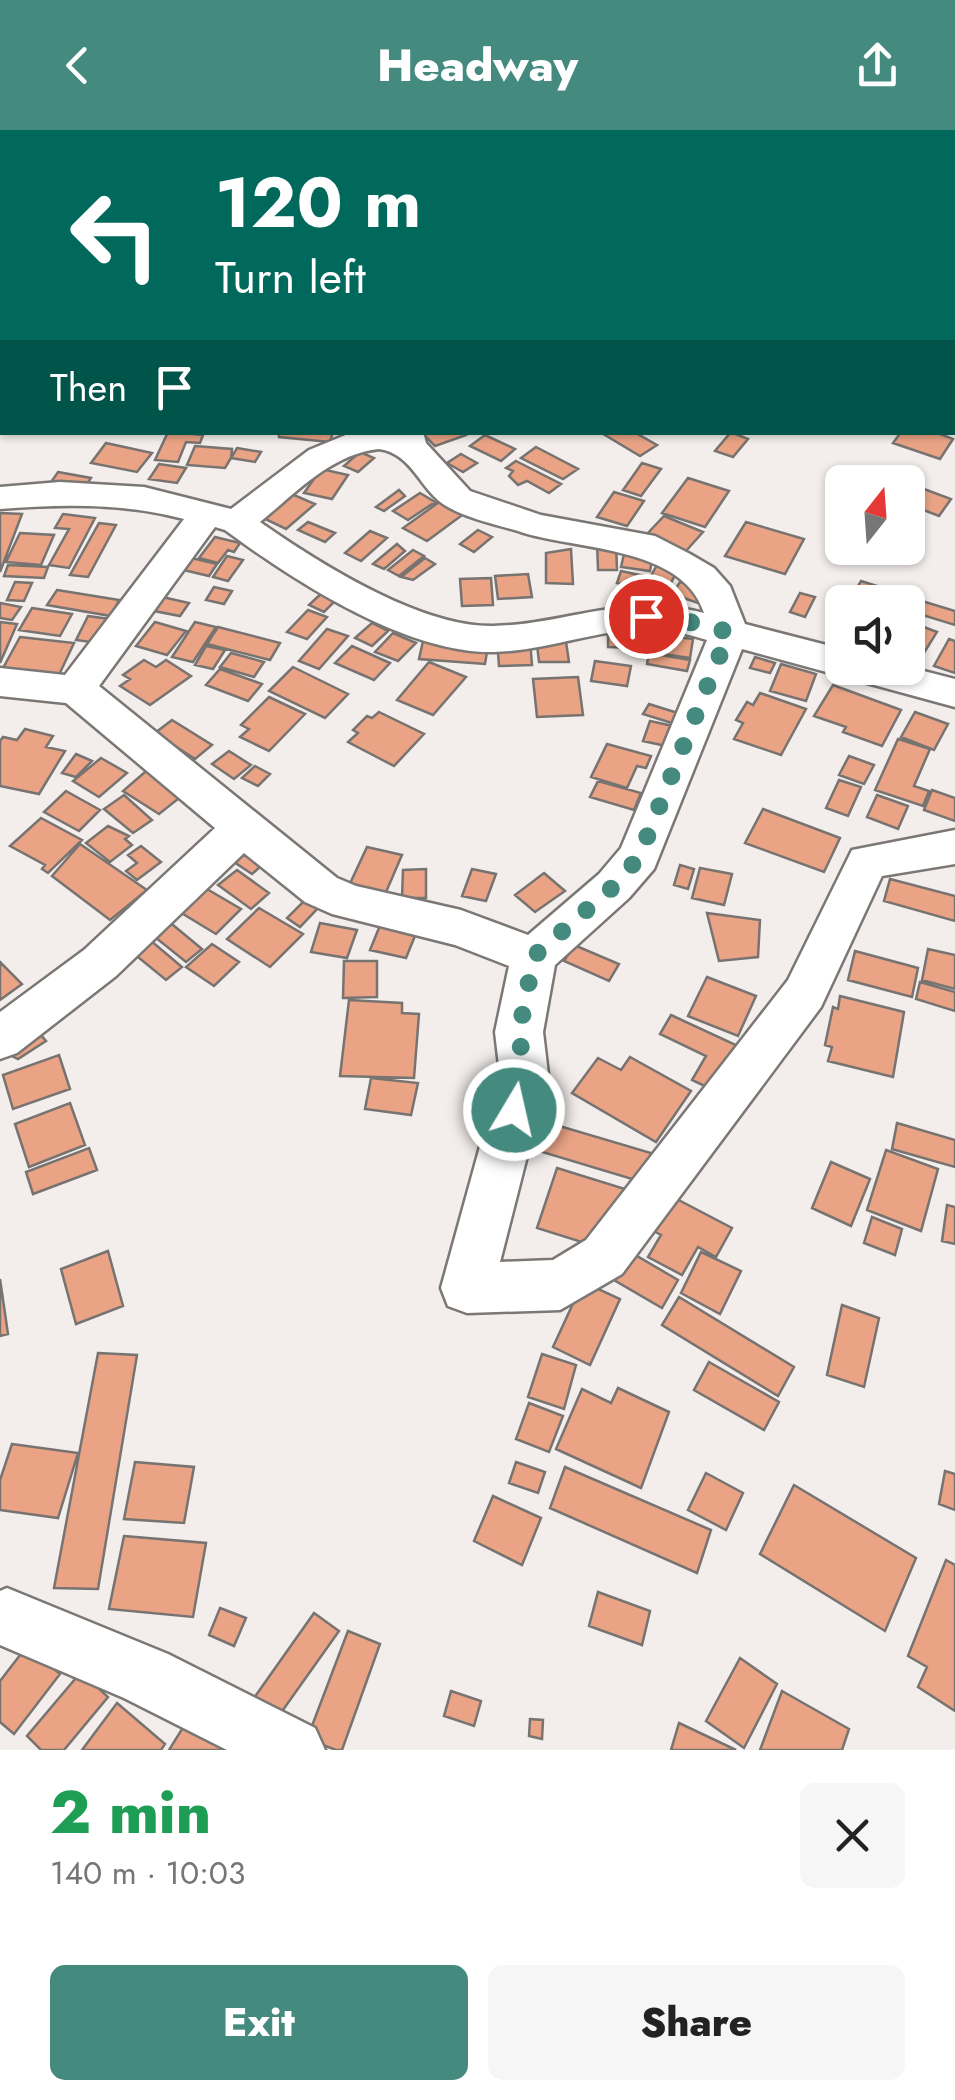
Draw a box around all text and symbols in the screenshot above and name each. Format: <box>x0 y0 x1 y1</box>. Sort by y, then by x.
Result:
text: Headway <box>377 33 578 98</box>
icon: back <box>50 38 105 93</box>
icon: share <box>850 38 905 93</box>
text: 120 m <box>215 152 421 253</box>
icon: left <box>50 170 180 300</box>
text: Turn left <box>215 245 366 310</box>
text: Then <box>50 360 127 415</box>
icon: arrive <box>147 360 202 415</box>
north arrow <box>825 465 925 565</box>
map controls <box>825 465 925 685</box>
pin <box>604 574 689 659</box>
button: sound <box>825 585 925 685</box>
icon: arrive <box>619 589 674 644</box>
position arrow <box>462 1058 566 1162</box>
text: 2 min <box>50 1769 211 1856</box>
button: close <box>800 1783 905 1888</box>
text: 140 m · 10:03 <box>50 1850 246 1896</box>
button: Exit <box>50 1965 468 2080</box>
button: Share <box>488 1965 905 2080</box>

